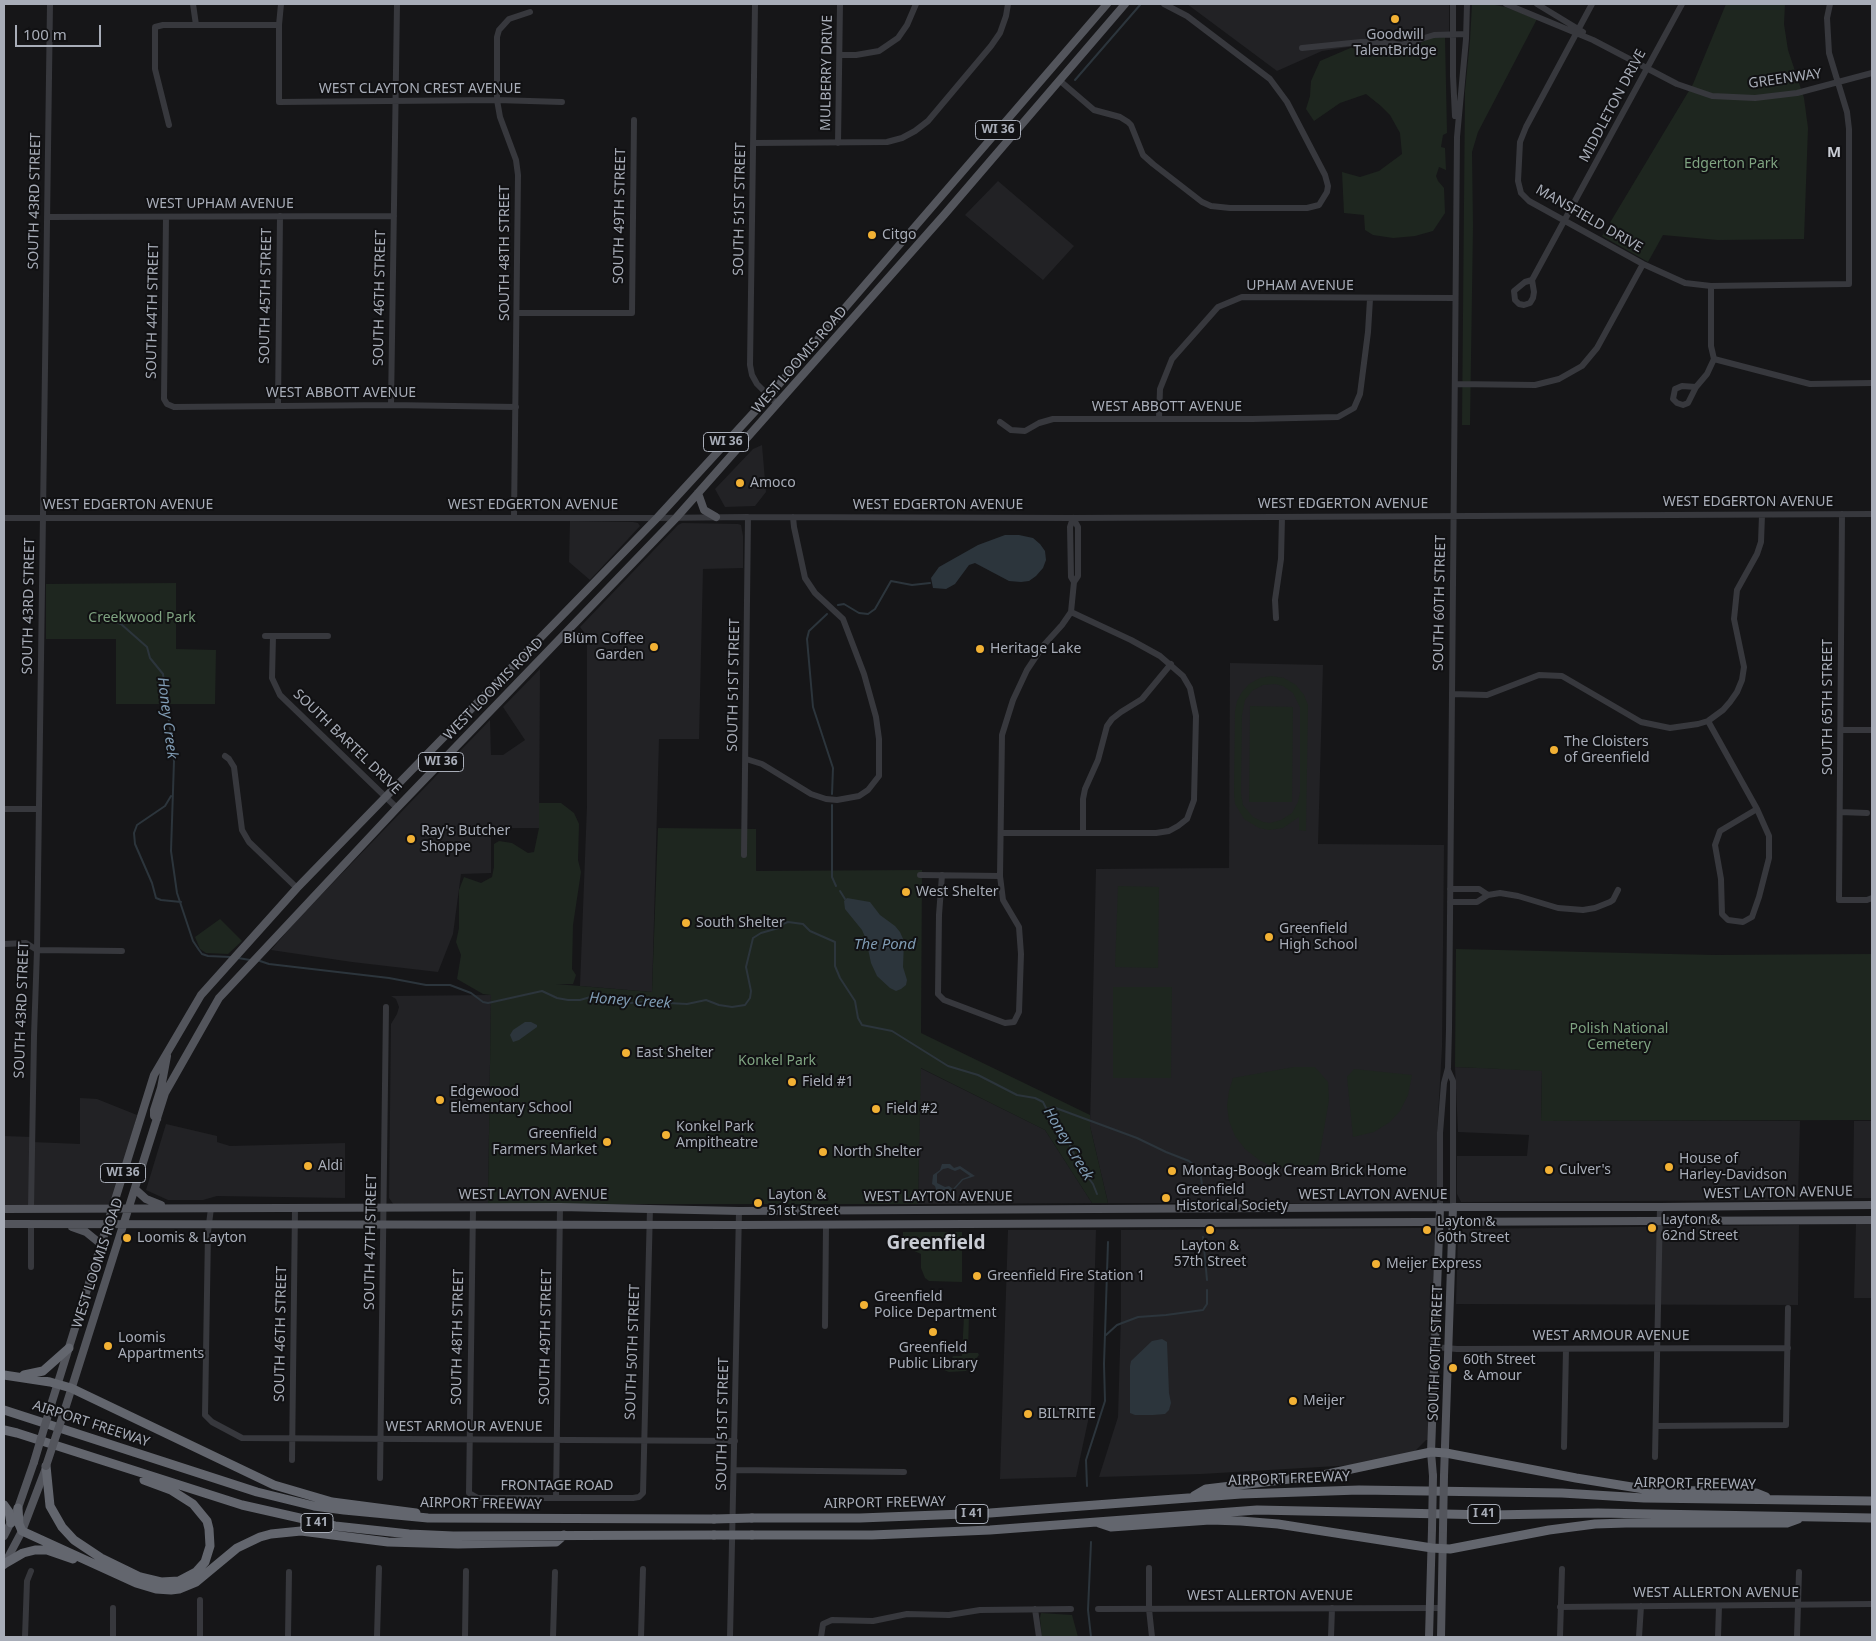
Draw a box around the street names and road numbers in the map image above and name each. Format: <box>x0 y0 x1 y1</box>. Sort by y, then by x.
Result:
street label: MULBERRY DRIVE <box>818 15 836 131</box>
street label: MIDDLETON DRIVE <box>1576 47 1650 165</box>
street label: GREENWAY <box>1747 66 1823 92</box>
street label: WEST CLAYTON CREST AVENUE <box>319 81 521 97</box>
road number: WI 36 <box>976 120 1020 140</box>
street label: SOUTH 43RD STREET <box>25 132 45 270</box>
street label: SOUTH 51ST STREET <box>730 142 750 276</box>
street label: SOUTH 49TH STREET <box>610 148 630 284</box>
street label: MANSFIELD DRIVE <box>1532 182 1646 256</box>
street label: SOUTH 48TH STREET <box>497 185 513 321</box>
street label: WEST UPHAM AVENUE <box>146 196 294 212</box>
street label: SOUTH 45TH STREET <box>256 228 276 364</box>
street label: SOUTH 46TH STREET <box>370 230 390 366</box>
street label: SOUTH 44TH STREET <box>143 243 163 379</box>
street label: UPHAM AVENUE <box>1246 278 1354 294</box>
street label: WEST LOOMIS ROAD <box>749 303 851 417</box>
street label: WEST ABBOTT AVENUE <box>266 385 416 401</box>
street label: WEST ABBOTT AVENUE <box>1092 399 1242 415</box>
road number: WI 36 <box>704 432 748 452</box>
street label: WEST EDGERTON AVENUE <box>1663 494 1833 510</box>
street label: WEST EDGERTON AVENUE <box>1258 496 1428 512</box>
street label: WEST EDGERTON AVENUE <box>43 497 213 513</box>
street label: WEST EDGERTON AVENUE <box>448 497 618 513</box>
street label: WEST EDGERTON AVENUE <box>853 497 1023 513</box>
street label: SOUTH 60TH STREET <box>1430 535 1450 671</box>
street label: SOUTH 43RD STREET <box>19 537 39 675</box>
street label: SOUTH 51ST STREET <box>724 618 744 752</box>
street label: WEST LOOMIS ROAD <box>441 634 547 744</box>
street label: SOUTH 65TH STREET <box>1820 639 1836 775</box>
street label: SOUTH BARTEL DRIVE <box>289 686 405 798</box>
road number: WI 36 <box>418 752 464 772</box>
street label: SOUTH 43RD STREET <box>11 941 33 1079</box>
road number: WI 36 <box>100 1164 146 1182</box>
street label: SOUTH 47TH STREET <box>361 1174 381 1310</box>
street label: WEST LAYTON AVENUE <box>1703 1183 1853 1203</box>
street label: WEST LAYTON AVENUE <box>458 1187 608 1203</box>
street label: WEST LAYTON AVENUE <box>1298 1187 1448 1203</box>
street label: WEST LAYTON AVENUE <box>863 1189 1013 1205</box>
street label: WEST LOOMIS ROAD <box>69 1196 127 1330</box>
street label: SOUTH 46TH STREET <box>271 1266 291 1402</box>
street label: SOUTH 48TH STREET <box>448 1269 468 1405</box>
street label: SOUTH 49TH STREET <box>536 1269 556 1405</box>
street label: SOUTH 50TH STREET <box>622 1284 644 1420</box>
street label: SOUTH 60TH STREET <box>1425 1285 1447 1421</box>
street label: WEST ARMOUR AVENUE <box>1532 1328 1690 1344</box>
street label: SOUTH 51ST STREET <box>713 1357 733 1491</box>
street label: AIRPORT FREEWAY <box>30 1397 152 1451</box>
street label: WEST ARMOUR AVENUE <box>385 1419 543 1435</box>
street label: AIRPORT FREEWAY <box>1228 1468 1350 1490</box>
street label: AIRPORT FREEWAY <box>1634 1475 1756 1493</box>
street label: FRONTAGE ROAD <box>500 1478 614 1494</box>
street label: AIRPORT FREEWAY <box>824 1494 946 1512</box>
street label: AIRPORT FREEWAY <box>420 1495 542 1513</box>
road number: I 41 <box>956 1505 988 1524</box>
road number: I 41 <box>1468 1505 1500 1524</box>
road number: I 41 <box>301 1514 333 1532</box>
street label: WEST ALLERTON AVENUE <box>1633 1585 1799 1601</box>
street label: WEST ALLERTON AVENUE <box>1187 1588 1353 1604</box>

